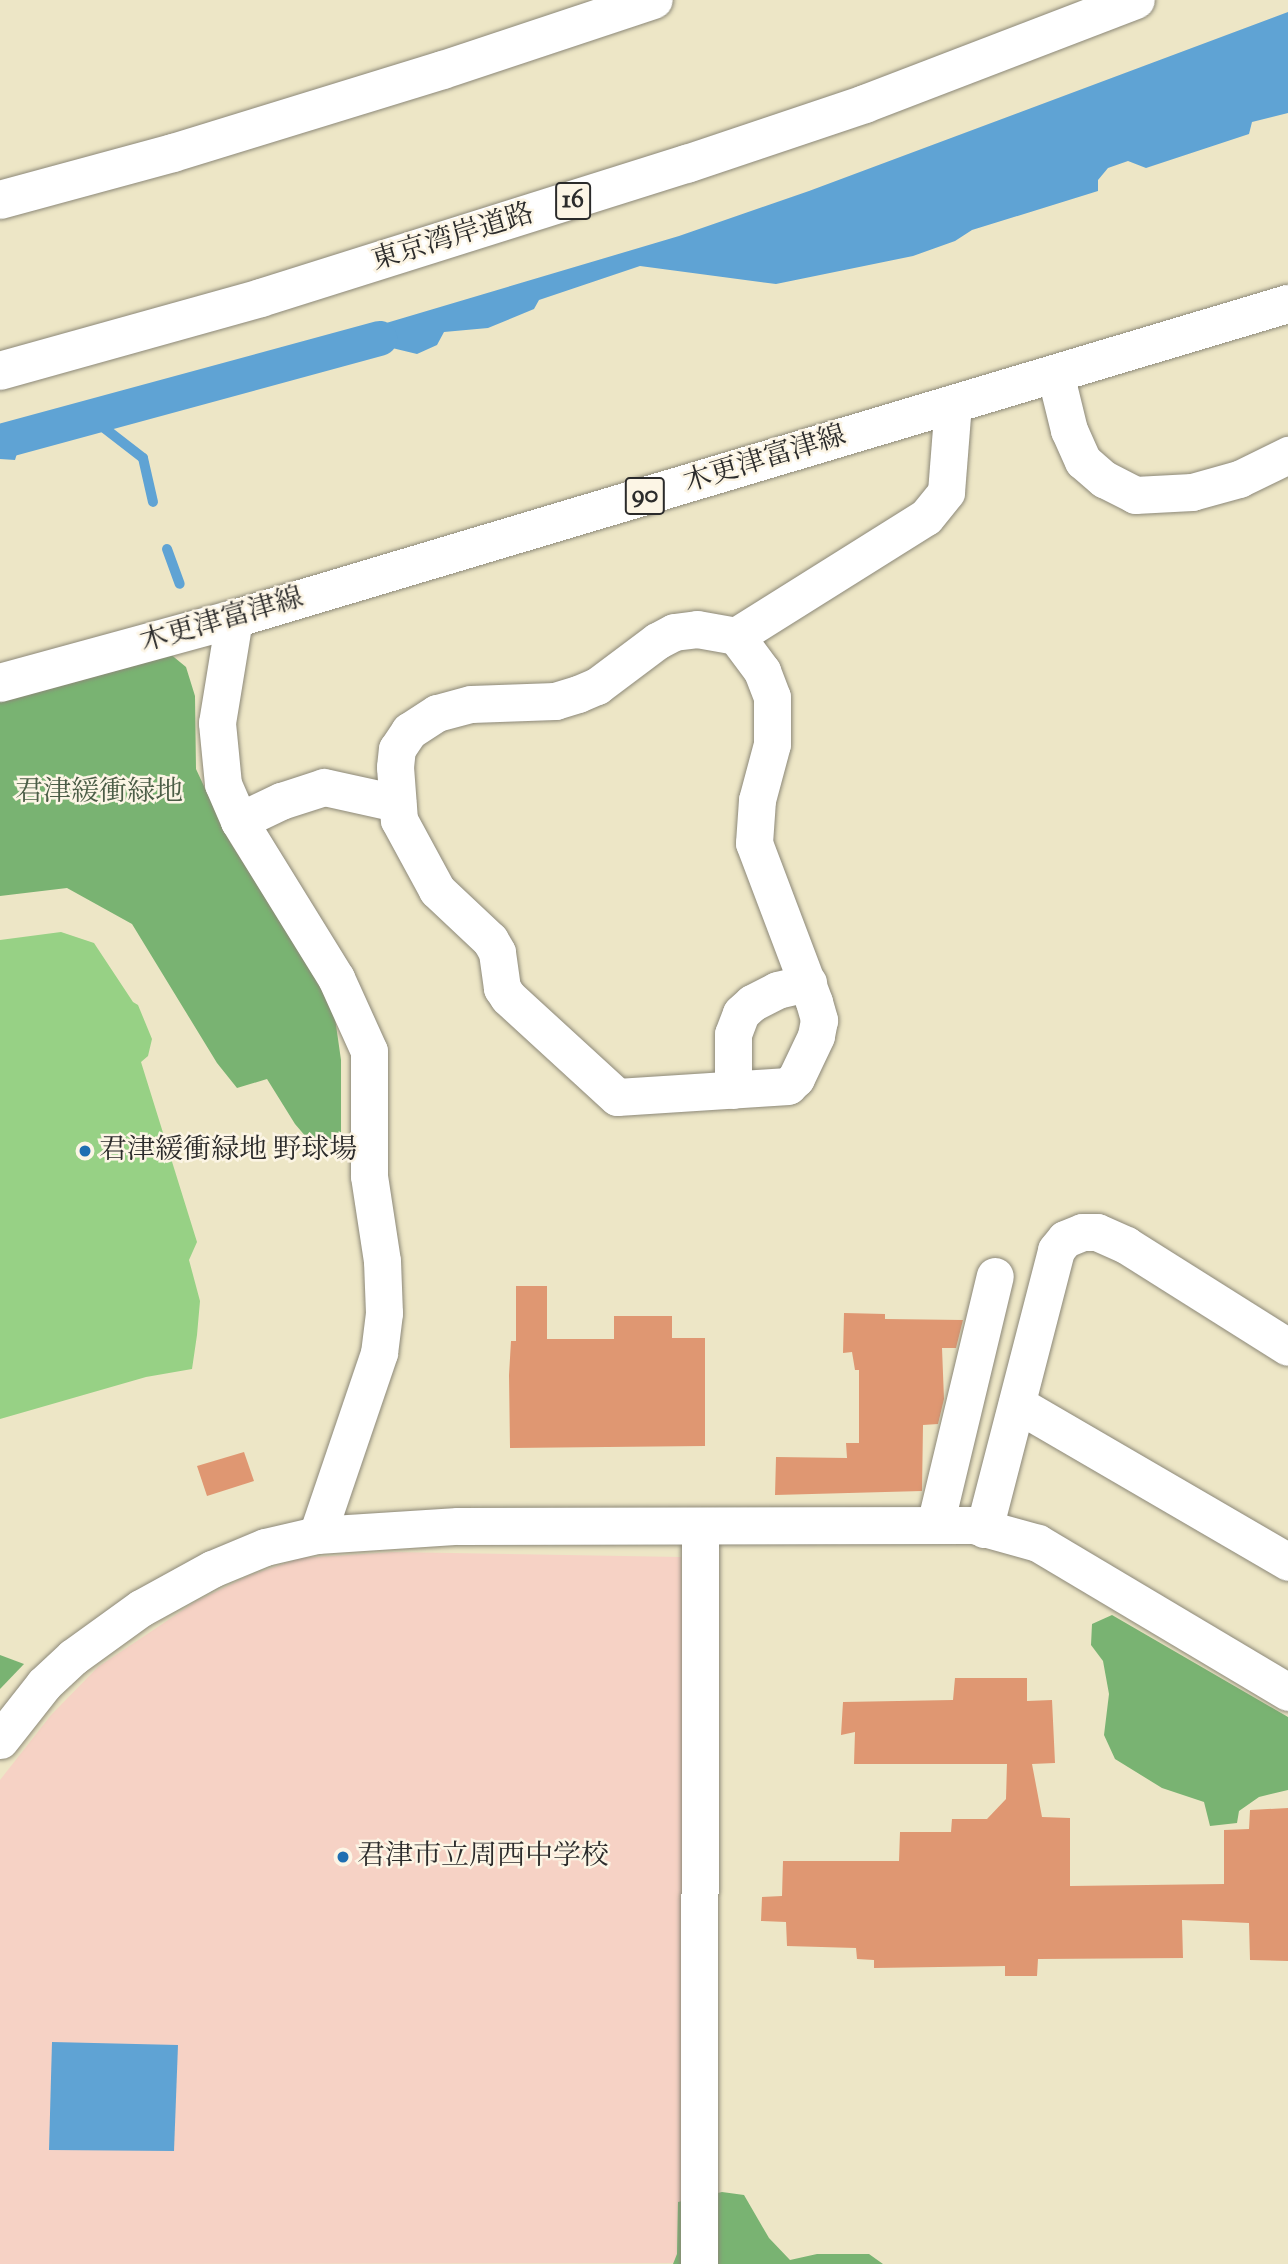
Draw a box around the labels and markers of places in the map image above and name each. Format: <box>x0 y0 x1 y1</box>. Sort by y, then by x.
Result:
place label: 君津緩衝緑地 野球場 <box>99 1134 357 1168</box>
marker: 君津緩衝緑地 野球場 <box>77 1143 93 1159</box>
place label: 君津市立周西中学校 <box>357 1840 609 1874</box>
marker: 君津市立周西中学校 <box>335 1849 351 1865</box>

